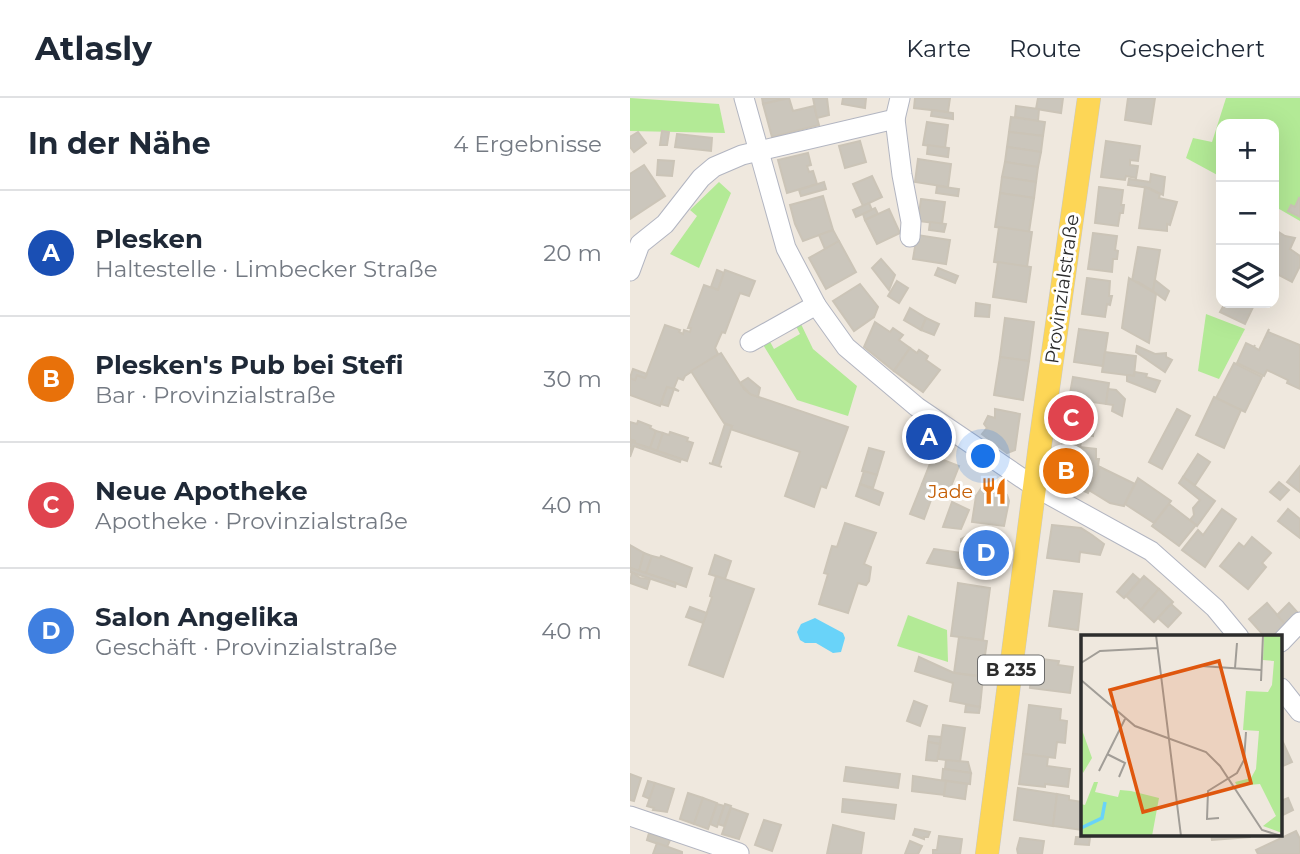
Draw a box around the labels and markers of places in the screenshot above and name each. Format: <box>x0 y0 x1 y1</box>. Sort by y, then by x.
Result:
pin: C <box>1048 392 1094 444</box>
pin: A <box>906 411 952 463</box>
pin: B <box>1043 445 1089 497</box>
restaurant icon: Jade <box>979 476 1009 506</box>
place label: Jade <box>927 480 973 503</box>
pin: D <box>963 527 1009 579</box>

